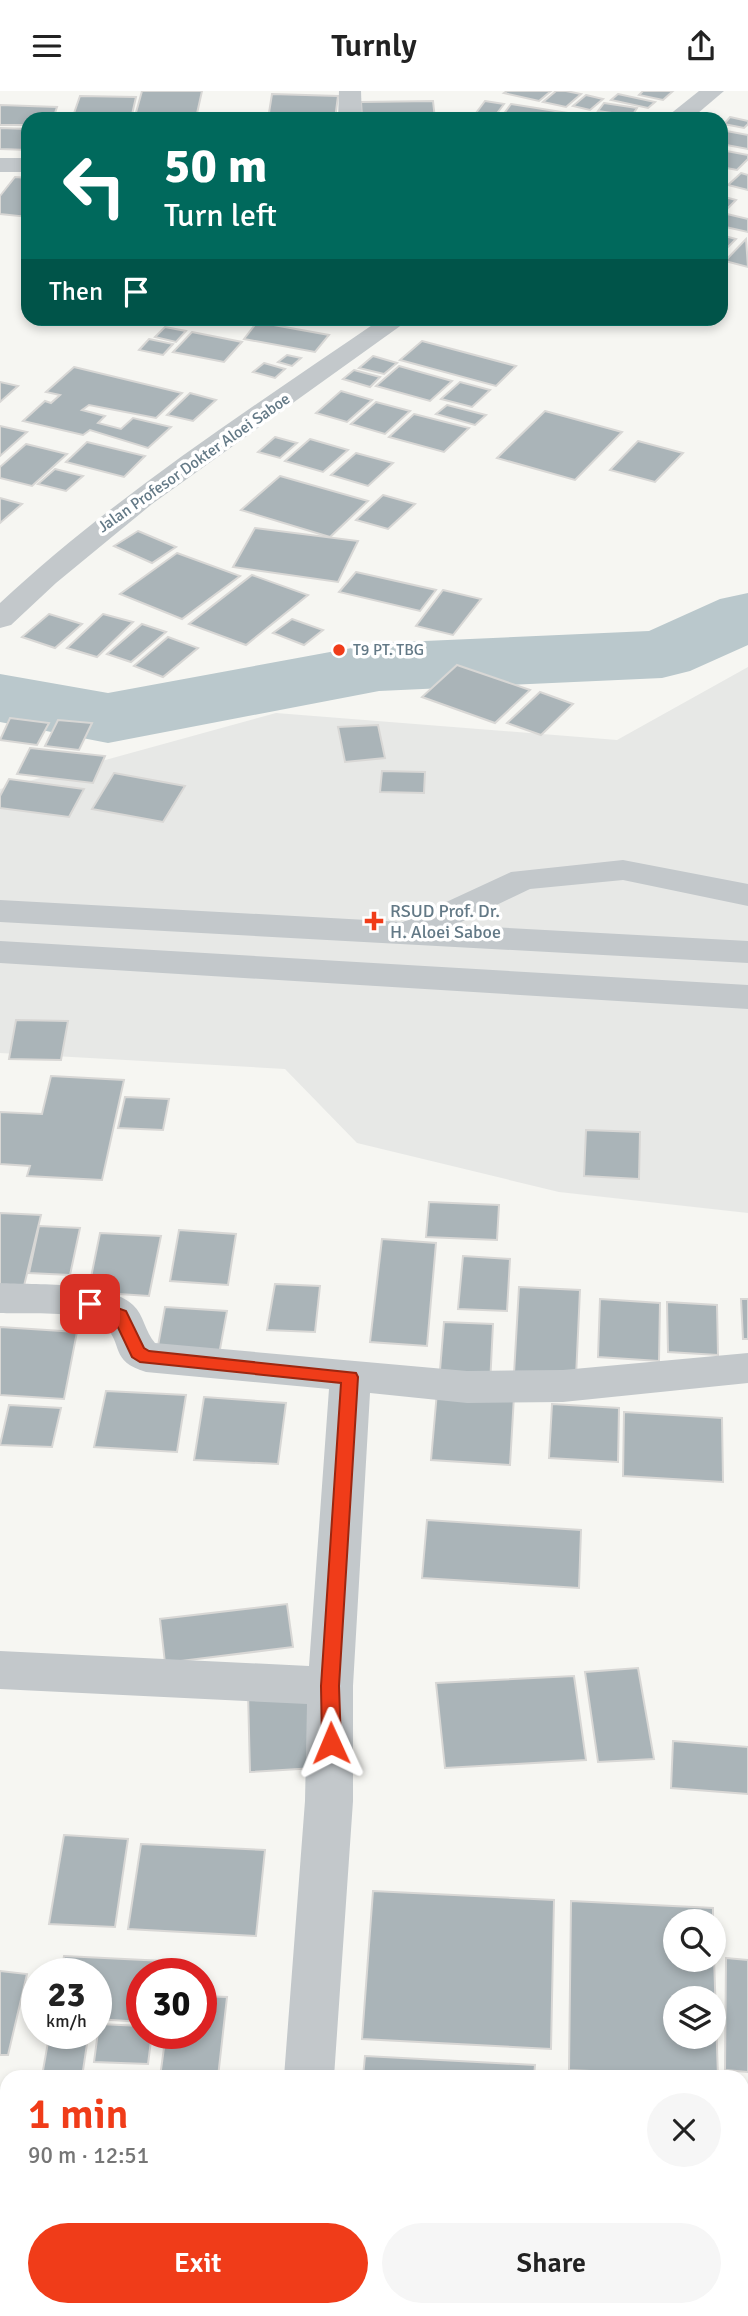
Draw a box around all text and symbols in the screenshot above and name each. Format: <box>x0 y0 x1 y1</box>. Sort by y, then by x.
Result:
text: Turnly <box>331 26 417 65</box>
icon: menu <box>28 27 66 65</box>
icon: share <box>682 27 720 65</box>
text: 50 m <box>164 136 267 196</box>
icon: left <box>49 140 140 231</box>
text: Turn left <box>164 196 277 235</box>
icon: arrive <box>117 273 155 311</box>
text: Then <box>49 276 103 308</box>
street label: Jalan Profesor Dokter Aloei Saboe <box>94 389 294 537</box>
place label: T9 PT. TBG <box>353 640 424 660</box>
marker: T9 PT. TBG <box>331 642 347 658</box>
place label: RSUD Prof. Dr. H. Aloei Saboe <box>390 900 501 943</box>
marker: RSUD Prof. Dr. H. Aloei Saboe <box>364 911 384 931</box>
pin <box>60 1274 120 1334</box>
icon: arrive <box>71 1285 109 1323</box>
position arrow <box>294 1706 368 1780</box>
map controls <box>663 1909 726 2049</box>
button: search <box>663 1909 726 1972</box>
speed limit sign: 30 <box>126 1958 217 2049</box>
text: 23 <box>48 1973 85 2016</box>
button: layers <box>663 1986 726 2049</box>
text: km/h <box>46 2010 87 2032</box>
text: 1 min <box>28 2089 129 2140</box>
button: close <box>647 2093 721 2167</box>
text: 90 m · 12:51 <box>28 2141 149 2170</box>
button: Exit <box>28 2223 368 2303</box>
button: Share <box>382 2223 721 2303</box>

